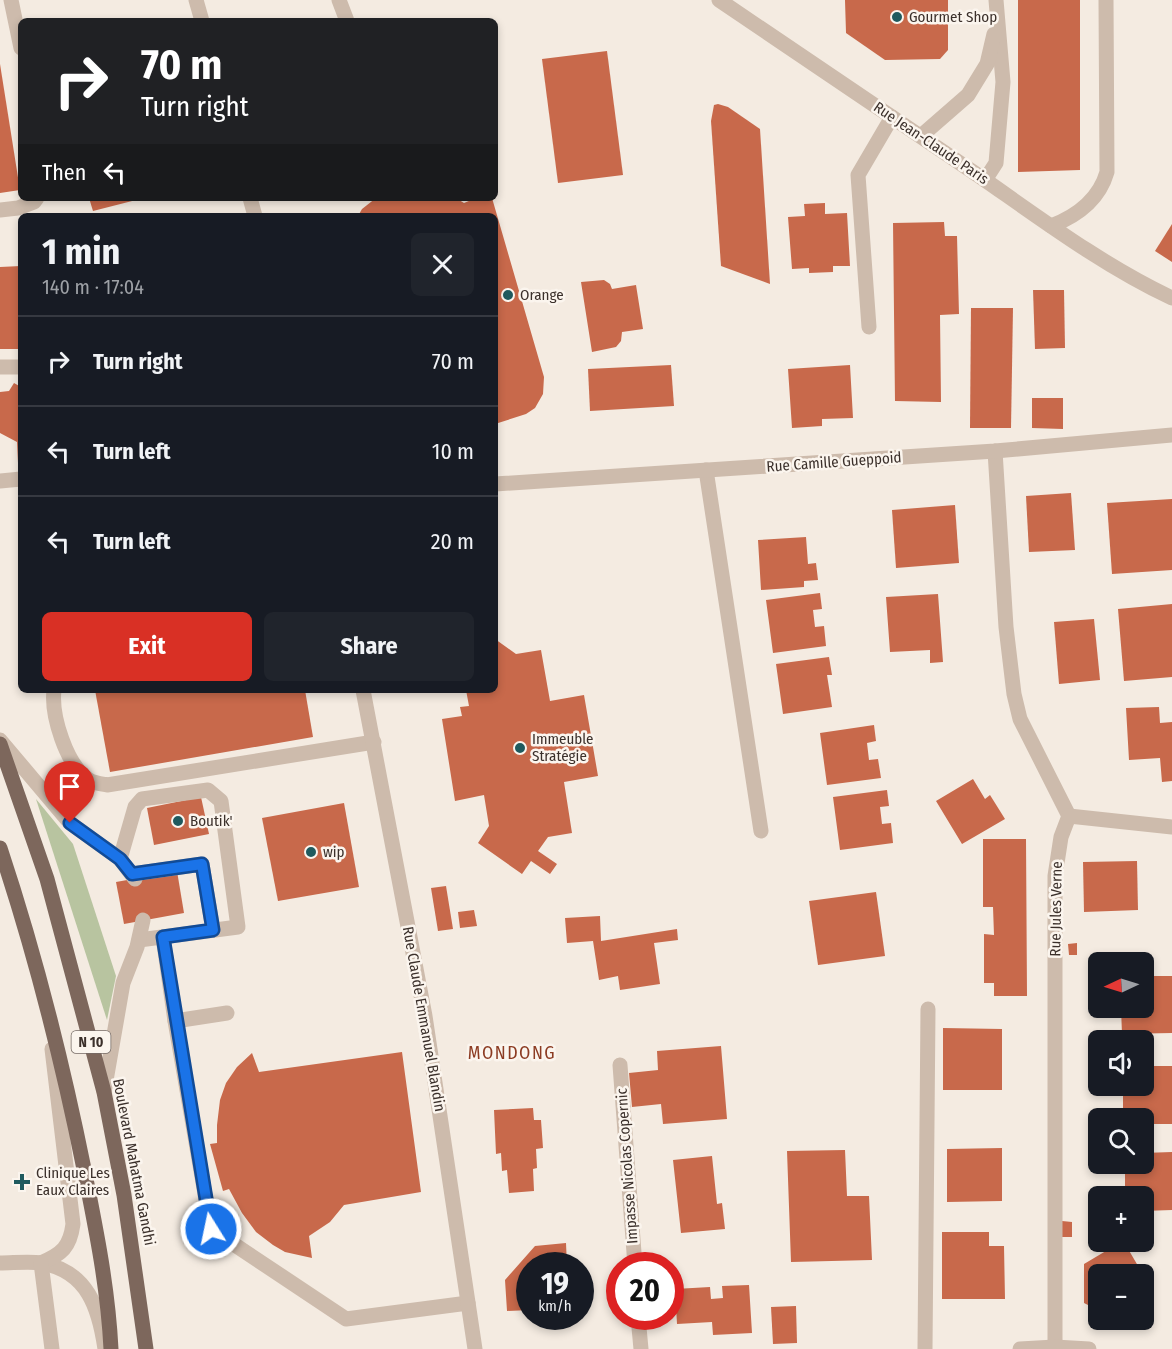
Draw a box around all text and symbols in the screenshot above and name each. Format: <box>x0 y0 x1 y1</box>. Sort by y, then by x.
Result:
place label: Gourmet Shop <box>909 8 997 26</box>
marker: Gourmet Shop <box>890 10 904 24</box>
text: 70 m <box>141 40 222 90</box>
icon: right <box>42 42 120 120</box>
text: Turn right <box>141 91 249 123</box>
street label: Rue Jean-Claude Paris <box>870 98 992 188</box>
icon: left <box>98 156 131 189</box>
text: Then <box>42 159 86 186</box>
text: 1 min <box>42 230 120 274</box>
button: close <box>411 233 474 296</box>
text: 140 m · 17:04 <box>42 275 144 299</box>
place label: Orange <box>520 286 564 304</box>
marker: Orange <box>501 288 515 302</box>
icon: right <box>42 345 75 378</box>
text: Turn right <box>93 348 182 375</box>
text: 70 m <box>432 348 474 375</box>
icon: left <box>42 435 75 468</box>
text: Turn left <box>93 438 171 465</box>
text: 10 m <box>432 438 474 465</box>
street label: Rue Camille Gueppoid <box>766 448 902 476</box>
icon: left <box>42 525 75 558</box>
text: Turn left <box>93 528 171 555</box>
text: 20 m <box>431 528 474 555</box>
button: Exit <box>42 612 252 681</box>
button: Share <box>264 612 474 681</box>
place label: Immeuble Stratégie <box>532 730 594 765</box>
marker: Immeuble Stratégie <box>513 741 527 755</box>
pin <box>44 761 95 823</box>
icon: arrive <box>53 770 86 803</box>
place label: Boutik' <box>190 812 233 830</box>
marker: Boutik' <box>171 814 185 828</box>
place label: wip <box>323 843 345 861</box>
marker: wip <box>304 845 318 859</box>
street label: Rue Jules Verne <box>1046 861 1066 957</box>
street label: Rue Claude Emmanuel Blandin <box>399 925 449 1113</box>
north arrow <box>1088 952 1154 1018</box>
map controls <box>1088 952 1154 1330</box>
button: sound <box>1088 1030 1154 1096</box>
road number: N 10 <box>72 1031 110 1053</box>
district label: MONDONG <box>468 1042 556 1064</box>
street label: Boulevard Mahatma Gandhi <box>109 1077 159 1247</box>
street label: Impasse Nicolas Copernic <box>613 1087 641 1244</box>
button: search <box>1088 1108 1154 1174</box>
place label: Clinique Les Eaux Claires <box>36 1164 110 1199</box>
marker: Clinique Les Eaux Claires <box>13 1173 31 1191</box>
button: + <box>1088 1186 1154 1252</box>
position arrow <box>179 1197 243 1261</box>
speed limit sign: 20 <box>606 1252 684 1330</box>
button: − <box>1088 1264 1154 1330</box>
text: 19 <box>541 1266 569 1302</box>
text: km/h <box>538 1297 572 1315</box>

